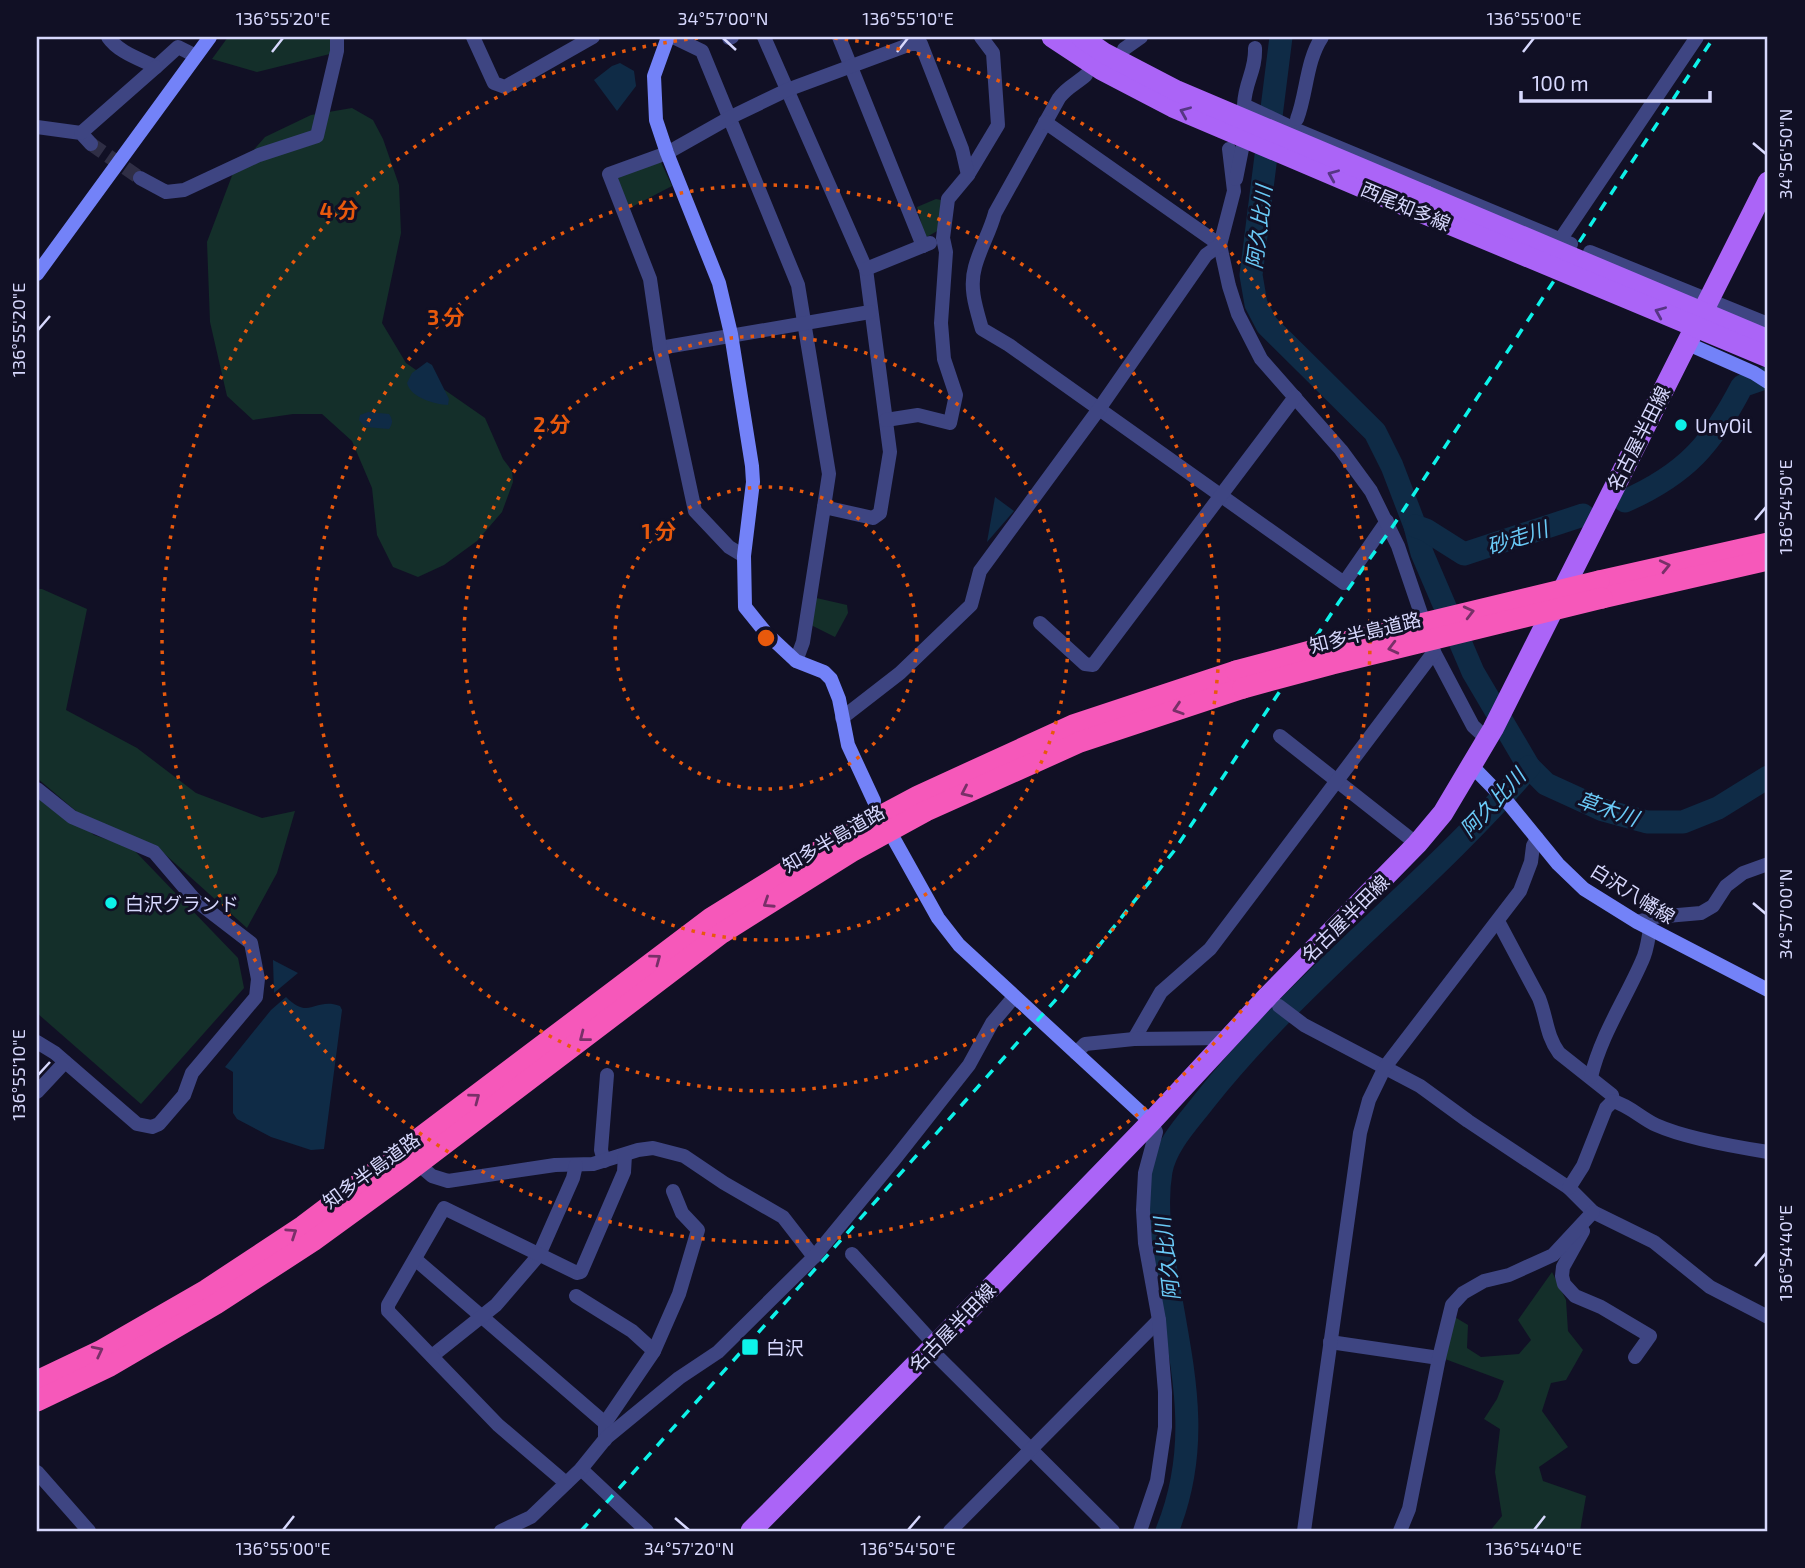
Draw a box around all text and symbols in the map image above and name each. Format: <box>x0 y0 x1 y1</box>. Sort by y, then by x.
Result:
text: 136°55'20"E <box>236 7 330 29</box>
text: 34°57'00"N <box>678 7 769 29</box>
text: 136°55'10"E <box>862 7 954 29</box>
text: 136°55'00"E <box>1486 7 1582 29</box>
scale bar <box>1521 60 1710 104</box>
text: 100 m <box>1532 70 1589 95</box>
one-way arrow <box>1180 106 1193 120</box>
text: 34°56'50"N <box>1774 109 1796 199</box>
one-way arrow <box>1328 169 1340 183</box>
street label: 西尾知多線 <box>1358 177 1454 235</box>
water label: 阿久比川 <box>1240 182 1276 270</box>
text: 4 分 <box>320 197 358 222</box>
text: 136°55'20"E <box>7 283 29 377</box>
text: 3 分 <box>427 304 465 329</box>
one-way arrow <box>1655 306 1667 320</box>
street label: 名古屋半田線 <box>1602 382 1674 494</box>
text: 2 分 <box>533 411 571 436</box>
place label: UnyOil <box>1695 414 1752 437</box>
marker: UnyOil <box>1673 417 1689 433</box>
text: 136°54'50"E <box>1774 459 1796 555</box>
water label: 砂走川 <box>1483 515 1553 559</box>
text: 1 分 <box>642 518 676 543</box>
one-way arrow <box>1659 559 1671 574</box>
one-way arrow <box>1463 606 1475 620</box>
street label: 知多半島道路 <box>1307 607 1423 657</box>
centre of rings <box>754 626 778 650</box>
one-way arrow <box>1387 640 1399 654</box>
one-way arrow <box>1172 700 1184 715</box>
water label: 阿久比川 <box>1454 761 1531 841</box>
one-way arrow <box>961 784 973 798</box>
water label: 草木川 <box>1574 786 1644 831</box>
street label: 知多半島道路 <box>778 800 888 876</box>
street label: 白沢八幡線 <box>1587 858 1679 928</box>
text: 34°57'00"N <box>1774 869 1796 960</box>
street label: 名古屋半田線 <box>1297 870 1393 966</box>
place label: 白沢グランド <box>125 892 239 915</box>
marker: 白沢グランド <box>103 895 119 911</box>
one-way arrow <box>762 895 775 908</box>
one-way arrow <box>648 955 661 968</box>
one-way arrow <box>579 1028 591 1041</box>
text: 136°55'10"E <box>7 1029 29 1121</box>
one-way arrow <box>467 1093 480 1106</box>
street label: 知多半島道路 <box>318 1127 424 1213</box>
text: 136°54'40"E <box>1774 1205 1796 1301</box>
water label: 阿久比川 <box>1148 1214 1184 1302</box>
one-way arrow <box>284 1229 297 1241</box>
street label: 名古屋半田線 <box>904 1278 1000 1376</box>
place label: 白沢 <box>766 1336 804 1359</box>
marker: 白沢 <box>740 1337 760 1357</box>
one-way arrow <box>91 1346 103 1359</box>
text: 136°55'00"E <box>235 1537 331 1559</box>
text: 34°57'20"N <box>644 1537 734 1559</box>
text: 136°54'50"E <box>860 1537 956 1559</box>
text: 136°54'40"E <box>1486 1537 1582 1559</box>

